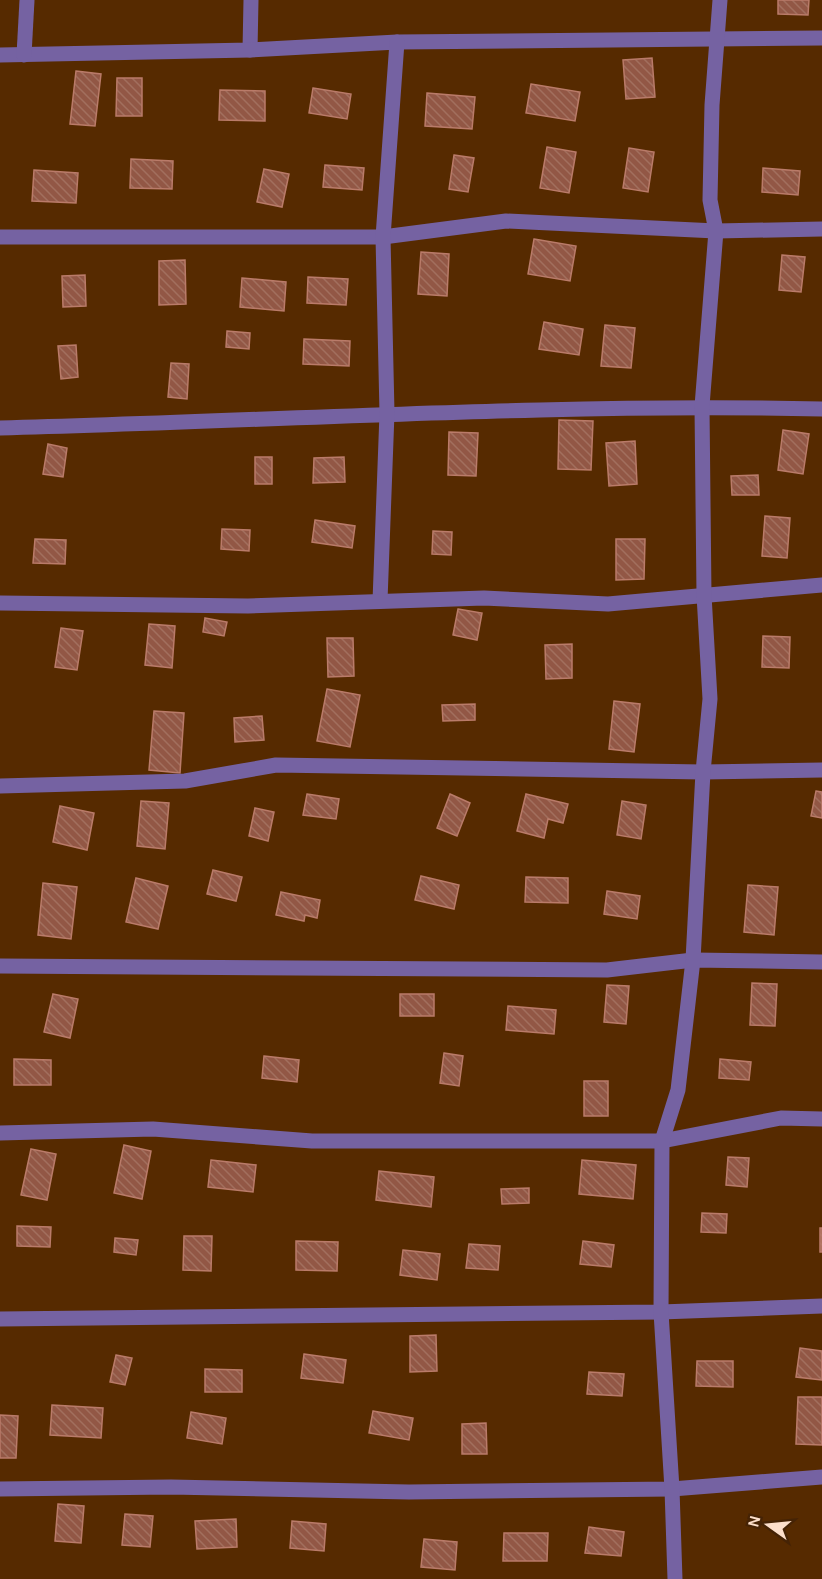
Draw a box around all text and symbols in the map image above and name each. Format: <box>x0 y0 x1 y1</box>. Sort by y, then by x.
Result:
north arrow <box>738 1495 798 1555</box>
text: N <box>743 1513 765 1529</box>

